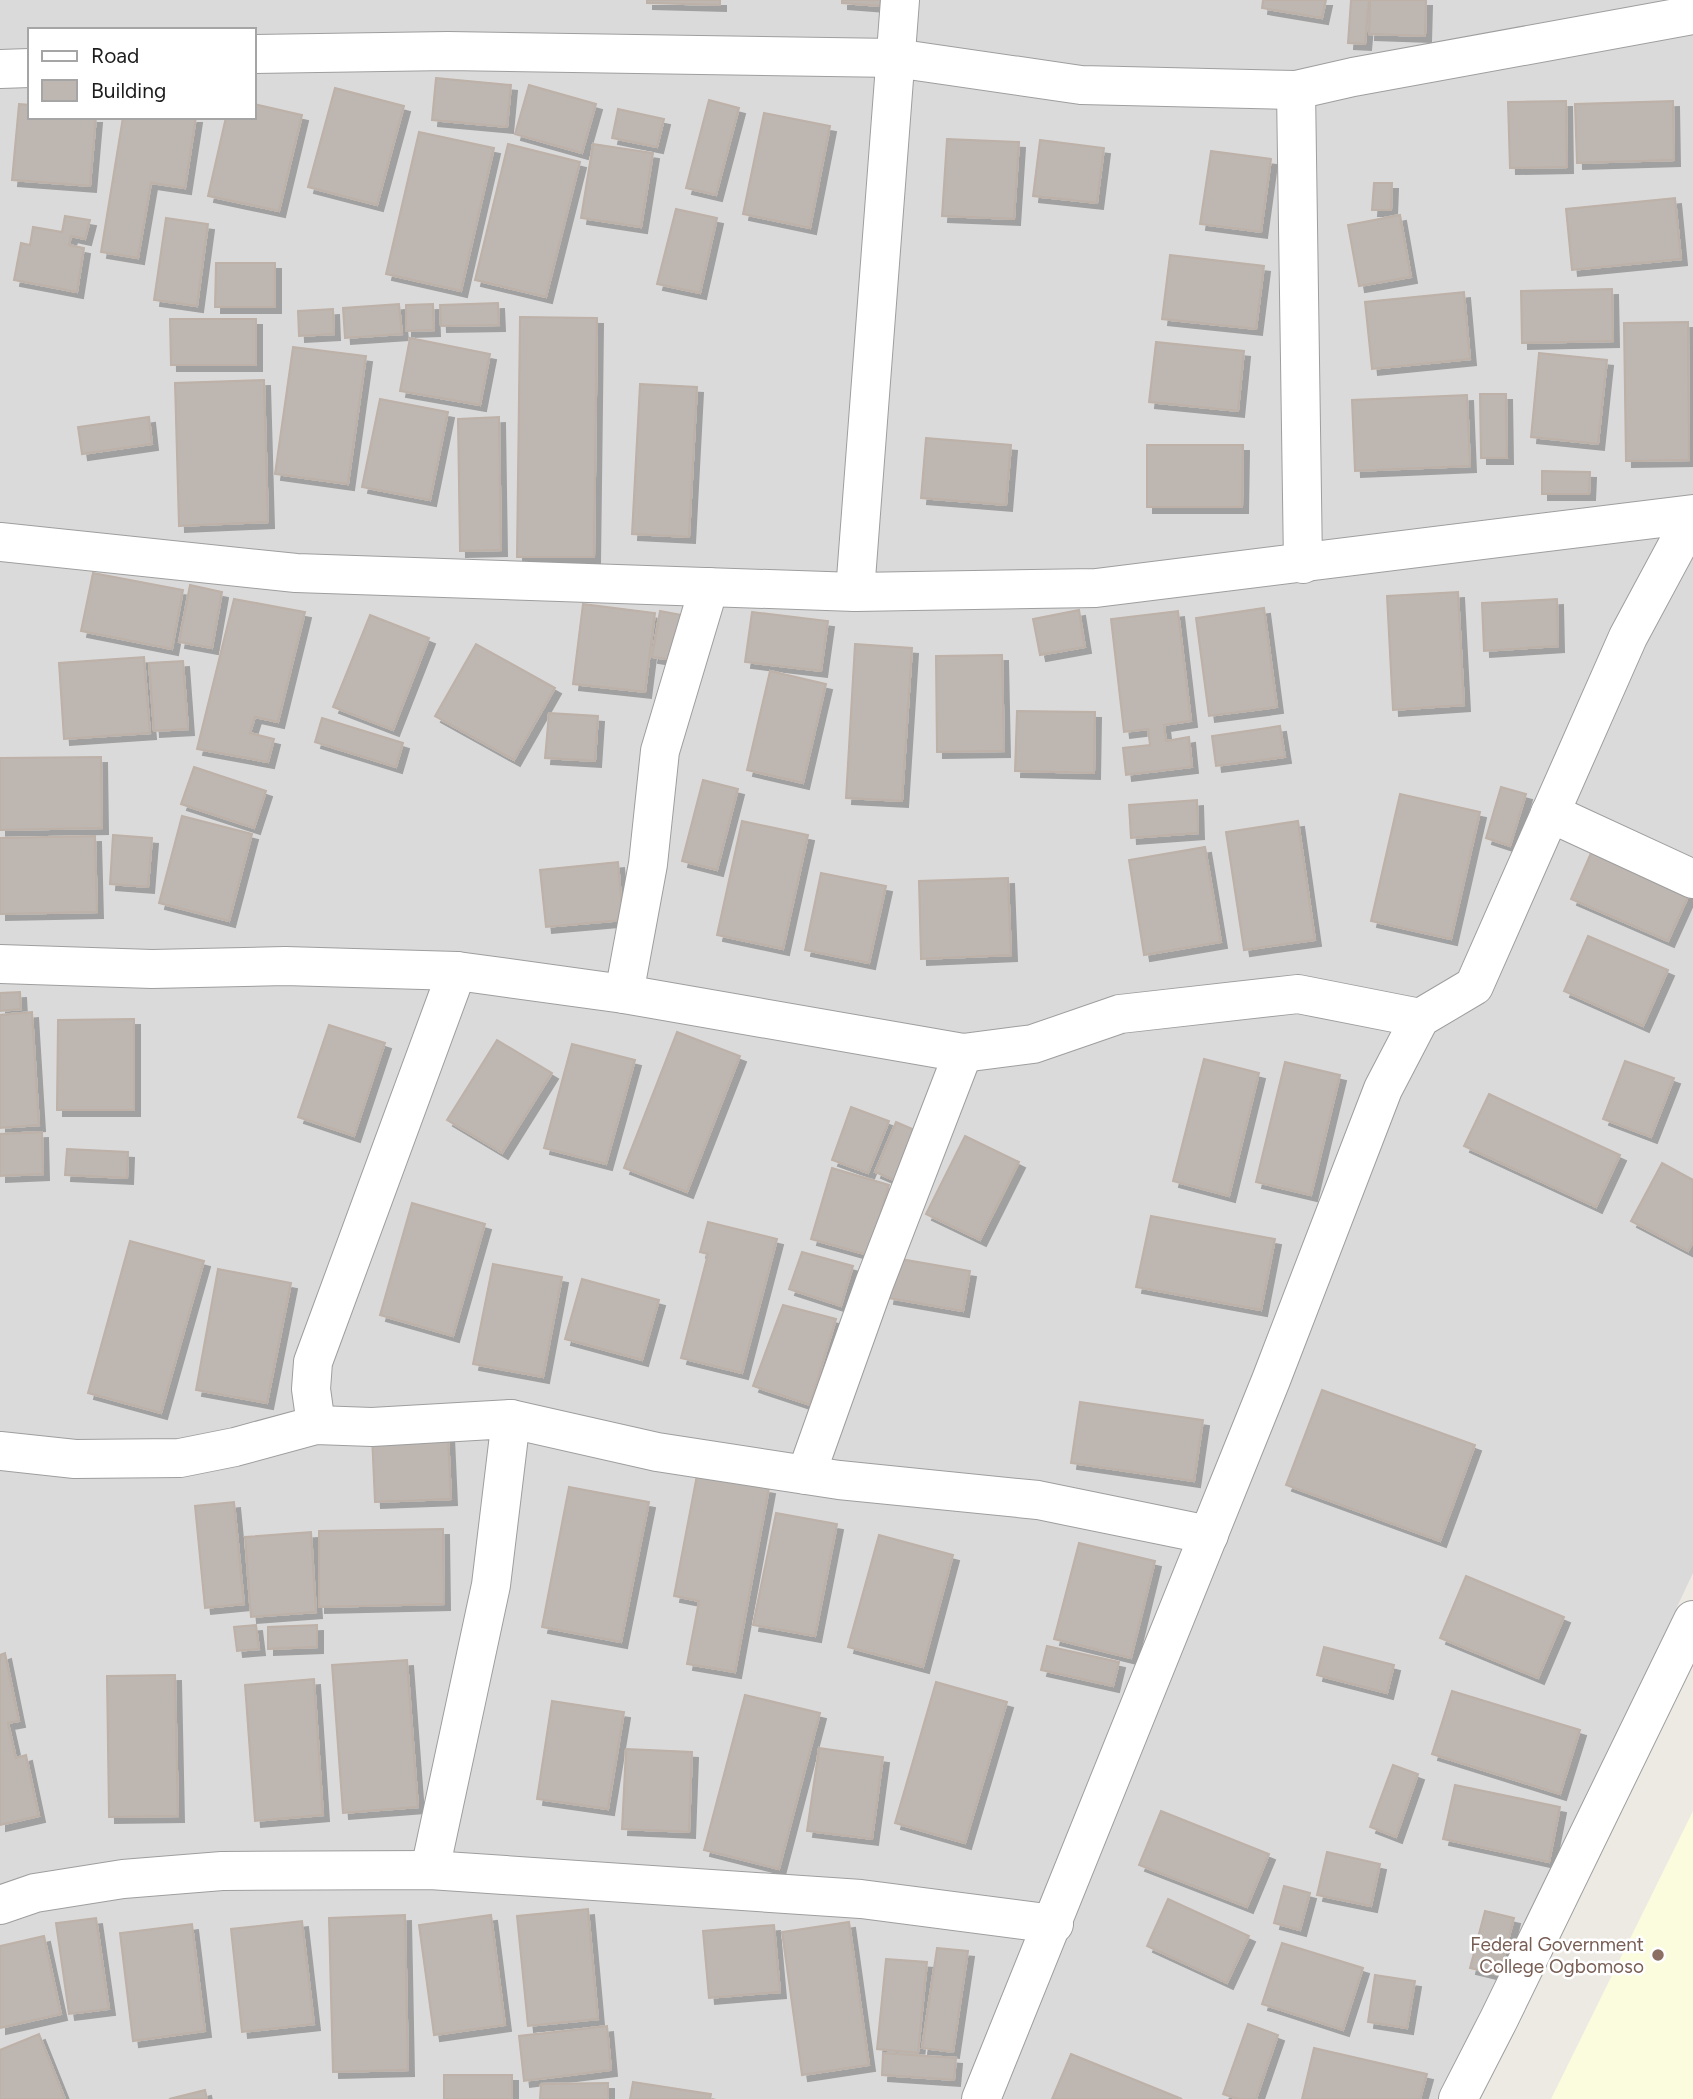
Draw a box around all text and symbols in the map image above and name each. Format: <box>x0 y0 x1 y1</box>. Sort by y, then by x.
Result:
legend <box>28 28 256 119</box>
text: Road <box>91 43 139 68</box>
text: Building <box>91 78 166 103</box>
place label: Federal Government College Ogbomoso <box>1470 1933 1644 1978</box>
marker: Federal Government College Ogbomoso <box>1650 1947 1666 1963</box>

